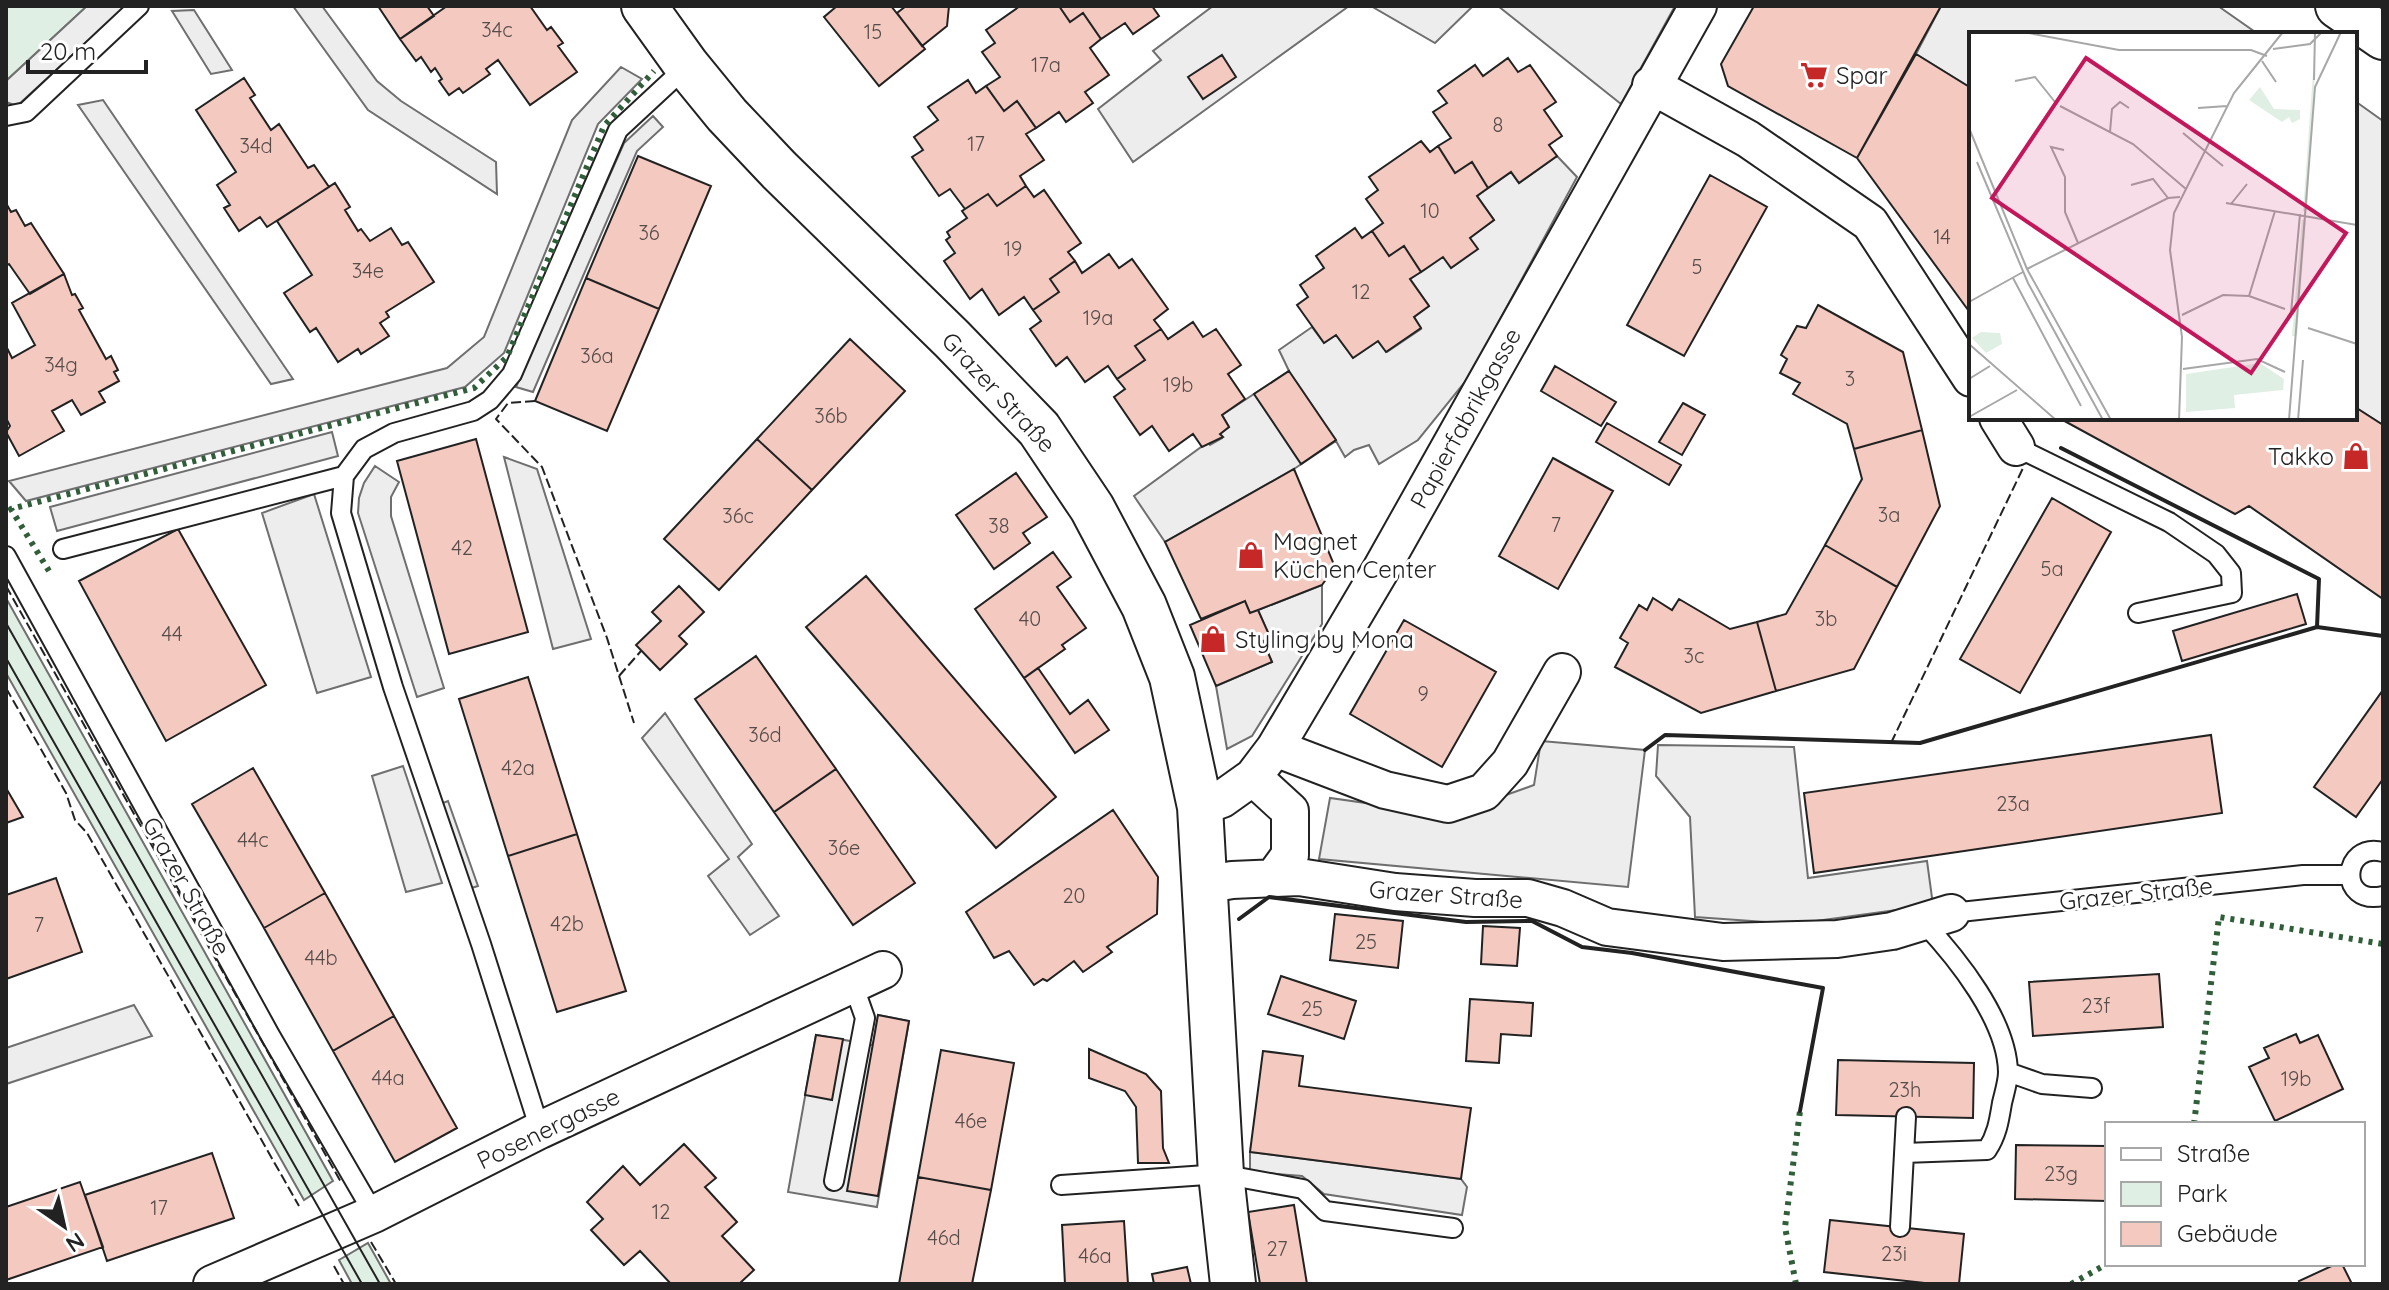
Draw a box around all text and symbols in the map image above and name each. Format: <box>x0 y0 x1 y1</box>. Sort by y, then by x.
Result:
house number: 34c <box>481 17 513 42</box>
house number: 15 <box>864 19 882 44</box>
scale bar <box>28 24 146 74</box>
inset map <box>1969 32 2357 420</box>
text: 20 m <box>40 36 96 66</box>
house number: 17a <box>1031 52 1061 77</box>
supermarket icon: Spar <box>1799 60 1829 90</box>
place label: Spar <box>1836 60 1888 90</box>
house number: 8 <box>1493 112 1503 137</box>
house number: 17 <box>967 131 985 156</box>
house number: 34d <box>239 133 273 158</box>
house number: 10 <box>1420 198 1440 223</box>
house number: 36 <box>638 220 660 245</box>
house number: 14 <box>1933 224 1951 249</box>
house number: 19 <box>1004 236 1022 261</box>
house number: 5 <box>1692 254 1702 279</box>
house number: 34e <box>352 258 384 283</box>
house number: 12 <box>1352 279 1370 304</box>
house number: 19a <box>1083 305 1113 330</box>
street label: Papierfabrikgasse <box>1403 323 1527 513</box>
street label: Grazer Straße <box>936 325 1062 459</box>
house number: 36a <box>580 343 614 368</box>
house number: 34g <box>44 352 78 377</box>
house number: 3 <box>1845 366 1855 391</box>
house number: 19b <box>1163 372 1193 397</box>
house number: 36b <box>814 403 848 428</box>
place label: Takko <box>2268 441 2334 471</box>
shop icon: Takko <box>2341 441 2371 471</box>
house number: 3a <box>1878 502 1900 527</box>
house number: 36c <box>722 503 754 528</box>
house number: 7 <box>1551 512 1561 537</box>
house number: 38 <box>988 513 1010 538</box>
place label: Magnet Küchen Center <box>1273 526 1437 584</box>
house number: 42 <box>451 535 473 560</box>
shop icon: Magnet Küchen Center <box>1236 540 1266 570</box>
house number: 5a <box>2040 556 2064 581</box>
house number: 40 <box>1019 606 1041 631</box>
house number: 3b <box>1815 606 1837 631</box>
house number: 44 <box>161 621 183 646</box>
shop icon: Styling by Mona <box>1198 624 1228 654</box>
place label: Styling by Mona <box>1235 624 1414 654</box>
house number: 3c <box>1684 643 1704 668</box>
house number: 9 <box>1417 681 1429 706</box>
house number: 36d <box>748 722 782 747</box>
house number: 42a <box>501 755 535 780</box>
house number: 23a <box>1996 791 2030 816</box>
street label: Grazer Straße <box>137 811 237 961</box>
house number: 44c <box>237 827 269 852</box>
house number: 36e <box>828 835 860 860</box>
street label: Grazer Straße <box>2058 870 2214 916</box>
street label: Grazer Straße <box>1368 874 1524 914</box>
house number: 20 <box>1063 883 1085 908</box>
house number: 42b <box>550 911 584 936</box>
house number: 7 <box>34 912 44 937</box>
house number: 25 <box>1355 929 1377 954</box>
house number: 44b <box>304 945 338 970</box>
house number: 23f <box>2082 993 2110 1018</box>
house number: 25 <box>1301 996 1323 1021</box>
house number: 44a <box>371 1065 405 1090</box>
house number: 19b <box>2281 1066 2311 1091</box>
house number: 23h <box>1889 1077 1921 1102</box>
street label: Posenergasse <box>472 1081 624 1175</box>
house number: 46e <box>955 1108 987 1133</box>
legend <box>2105 1122 2365 1266</box>
text: Straße <box>2177 1138 2250 1168</box>
house number: 23g <box>2044 1161 2078 1186</box>
text: Park <box>2177 1178 2228 1208</box>
north arrow <box>24 1186 104 1266</box>
house number: 17 <box>150 1195 168 1220</box>
house number: 12 <box>652 1199 670 1224</box>
text: Gebäude <box>2177 1218 2278 1248</box>
house number: 46d <box>927 1225 961 1250</box>
text: N <box>61 1226 90 1259</box>
house number: 27 <box>1267 1236 1287 1261</box>
house number: 23i <box>1881 1241 1907 1266</box>
house number: 46a <box>1078 1243 1112 1268</box>

